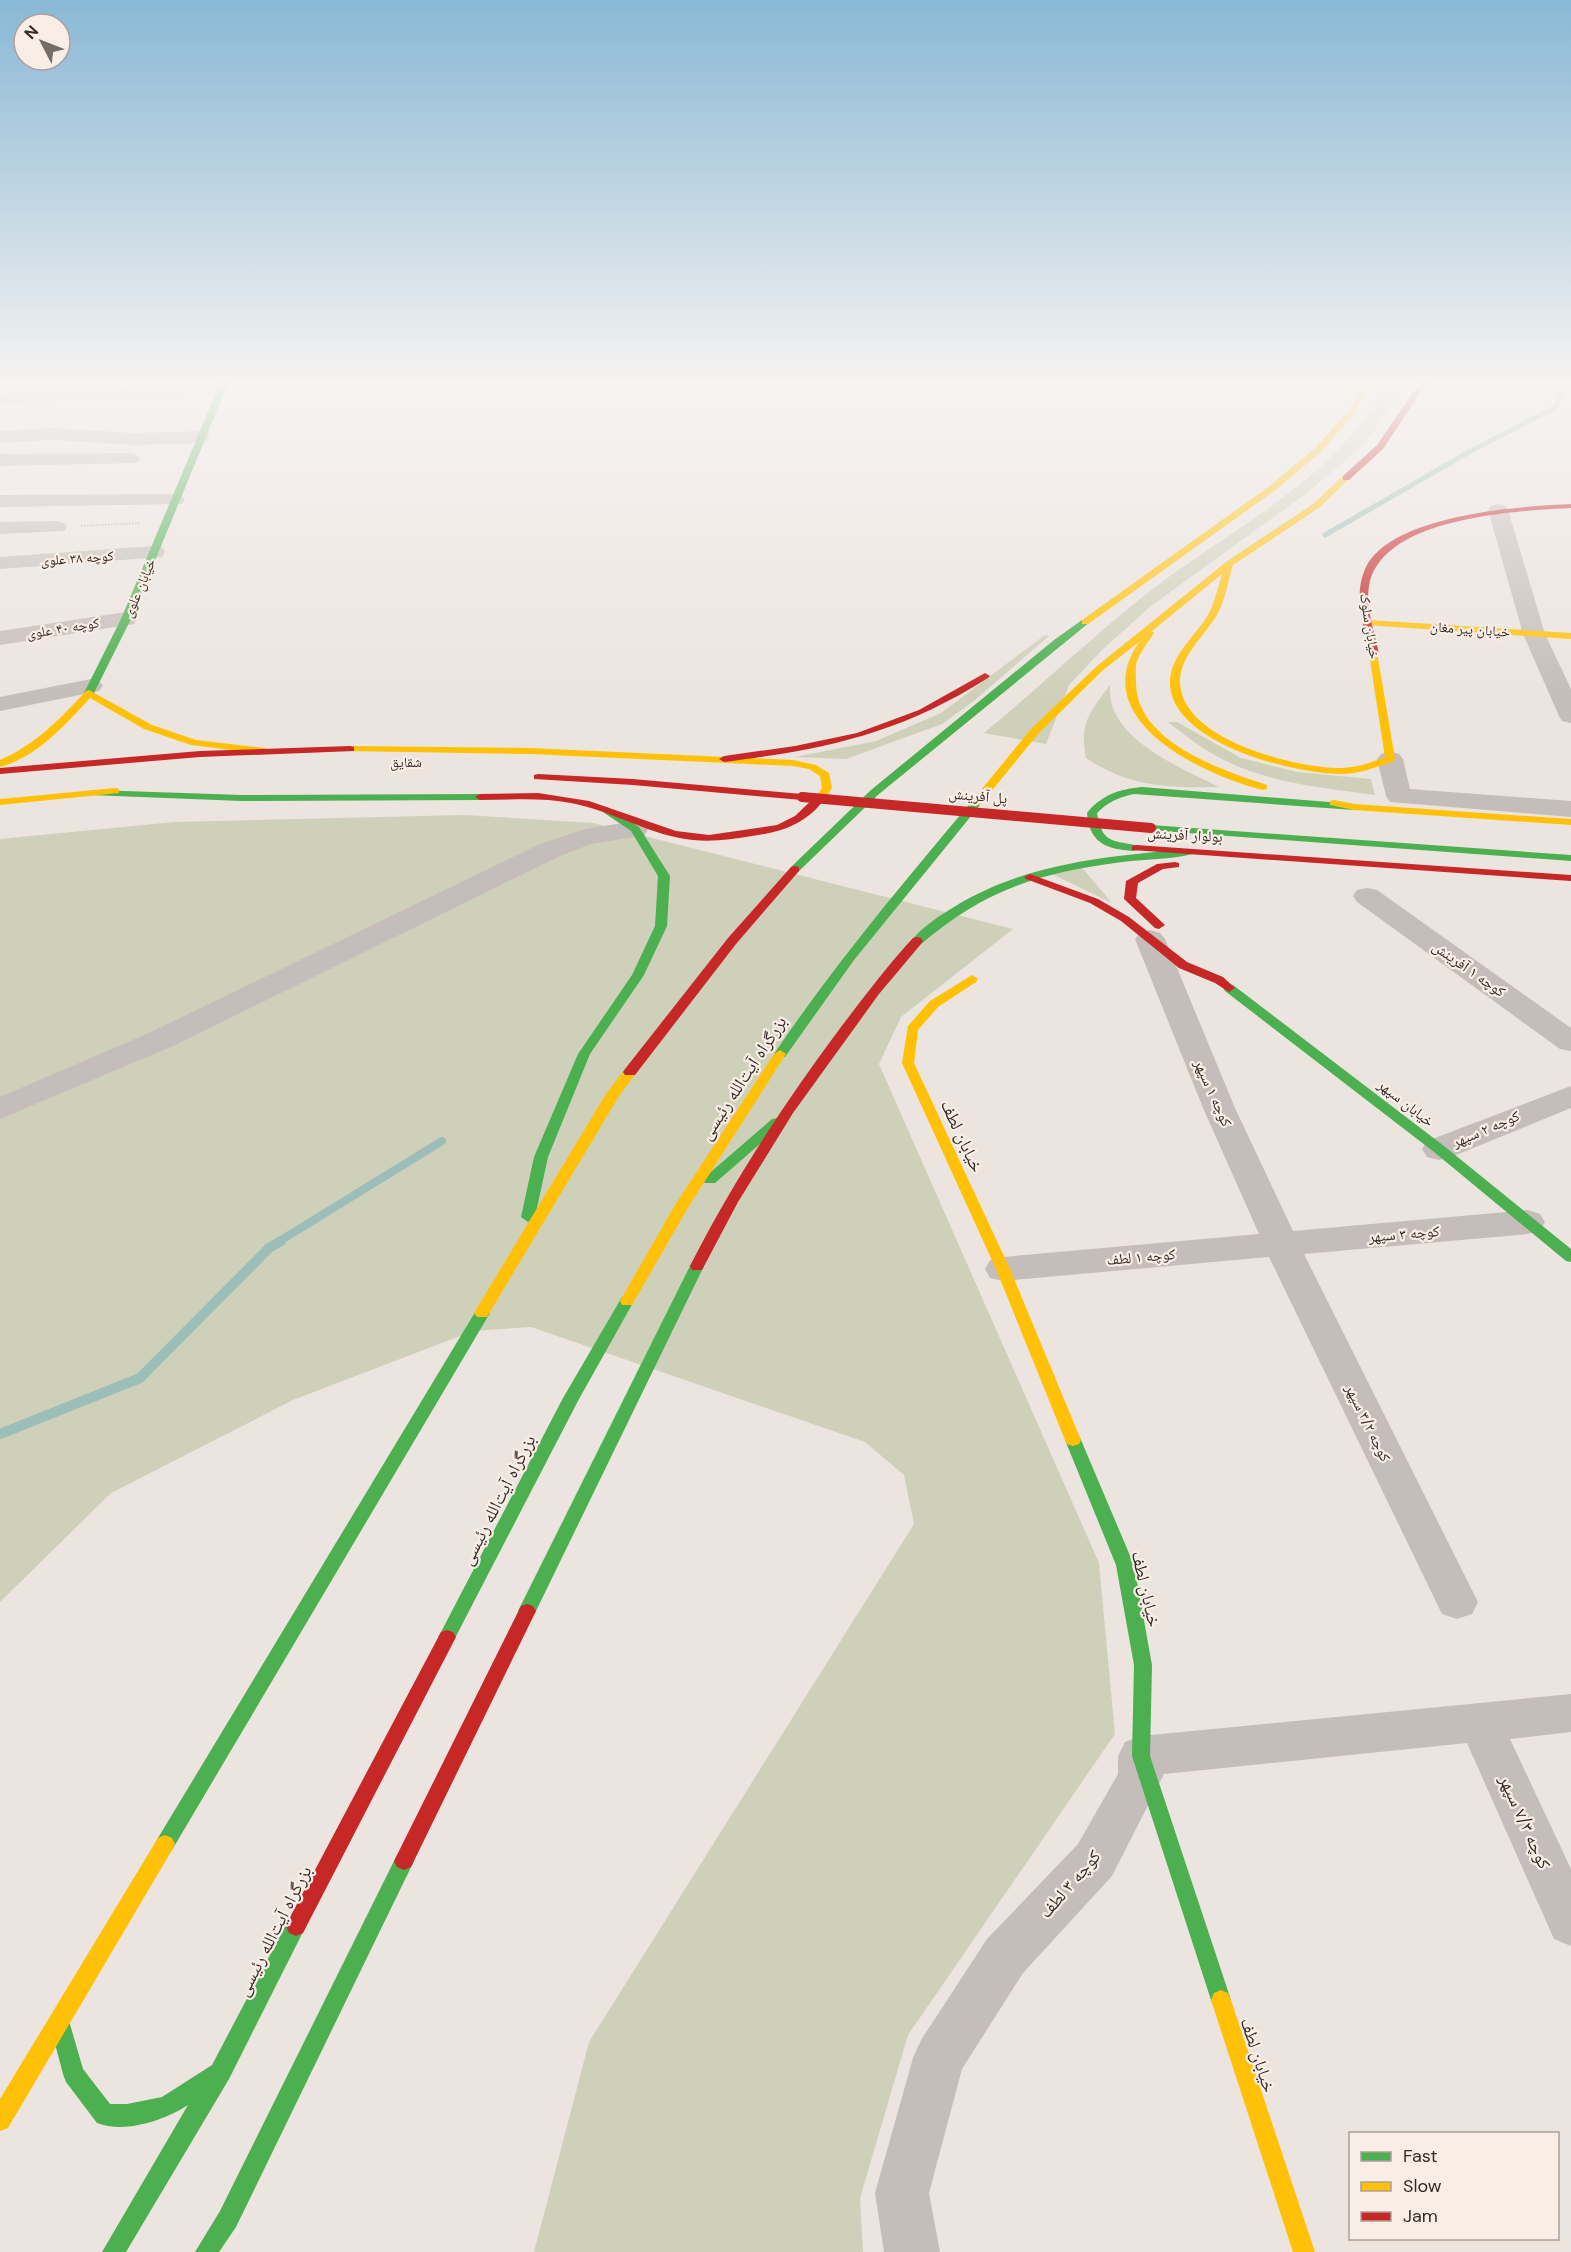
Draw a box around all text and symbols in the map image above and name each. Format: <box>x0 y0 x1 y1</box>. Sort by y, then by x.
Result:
north arrow <box>12 12 72 72</box>
text: N <box>20 21 43 44</box>
street label: کوچه ۳۸ علوی <box>40 546 114 570</box>
street label: خیابان علوی <box>119 556 160 620</box>
street label: خیابان سلوک <box>1356 592 1384 660</box>
street label: کوچه ۴۰ علوی <box>25 613 101 643</box>
street label: خیابان پیر مغان <box>1429 617 1511 641</box>
street label: شقایق <box>390 753 422 772</box>
street label: پل آفرینش <box>948 783 1008 809</box>
street label: بولوار آفرینش <box>1147 823 1223 847</box>
street label: کوچه ۱ آفرینش <box>1428 936 1510 1002</box>
street label: بزرگراه آیت‌الله رئیسی <box>694 1011 792 1145</box>
street label: کوچه ۱ سپهر <box>1189 1055 1237 1130</box>
street label: خیابان سپهر <box>1373 1074 1439 1132</box>
street label: خیابان لطف <box>935 1096 989 1176</box>
street label: کوچه ۲ سپهر <box>1448 1106 1523 1153</box>
street label: کوچه ۳ سپهر <box>1367 1221 1440 1247</box>
street label: کوچه ۱ لطف <box>1106 1244 1176 1270</box>
street label: کوچه ۳/۲ سپهر <box>1340 1380 1395 1465</box>
street label: بزرگراه آیت‌الله رئیسی <box>455 1431 541 1569</box>
street label: خیابان لطف <box>1126 1549 1166 1629</box>
street label: کوچه ۷/۳ سپهر <box>1493 1770 1557 1873</box>
street label: کوچه ۳ لطف <box>1034 1844 1107 1923</box>
street label: بزرگراه آیت‌الله رئیسی <box>231 1862 317 2000</box>
street label: خیابان لطف <box>1235 2015 1281 2095</box>
legend <box>1349 2132 1559 2240</box>
text: Fast <box>1403 2144 1438 2168</box>
text: Slow <box>1403 2174 1442 2198</box>
text: Jam <box>1403 2204 1438 2228</box>

